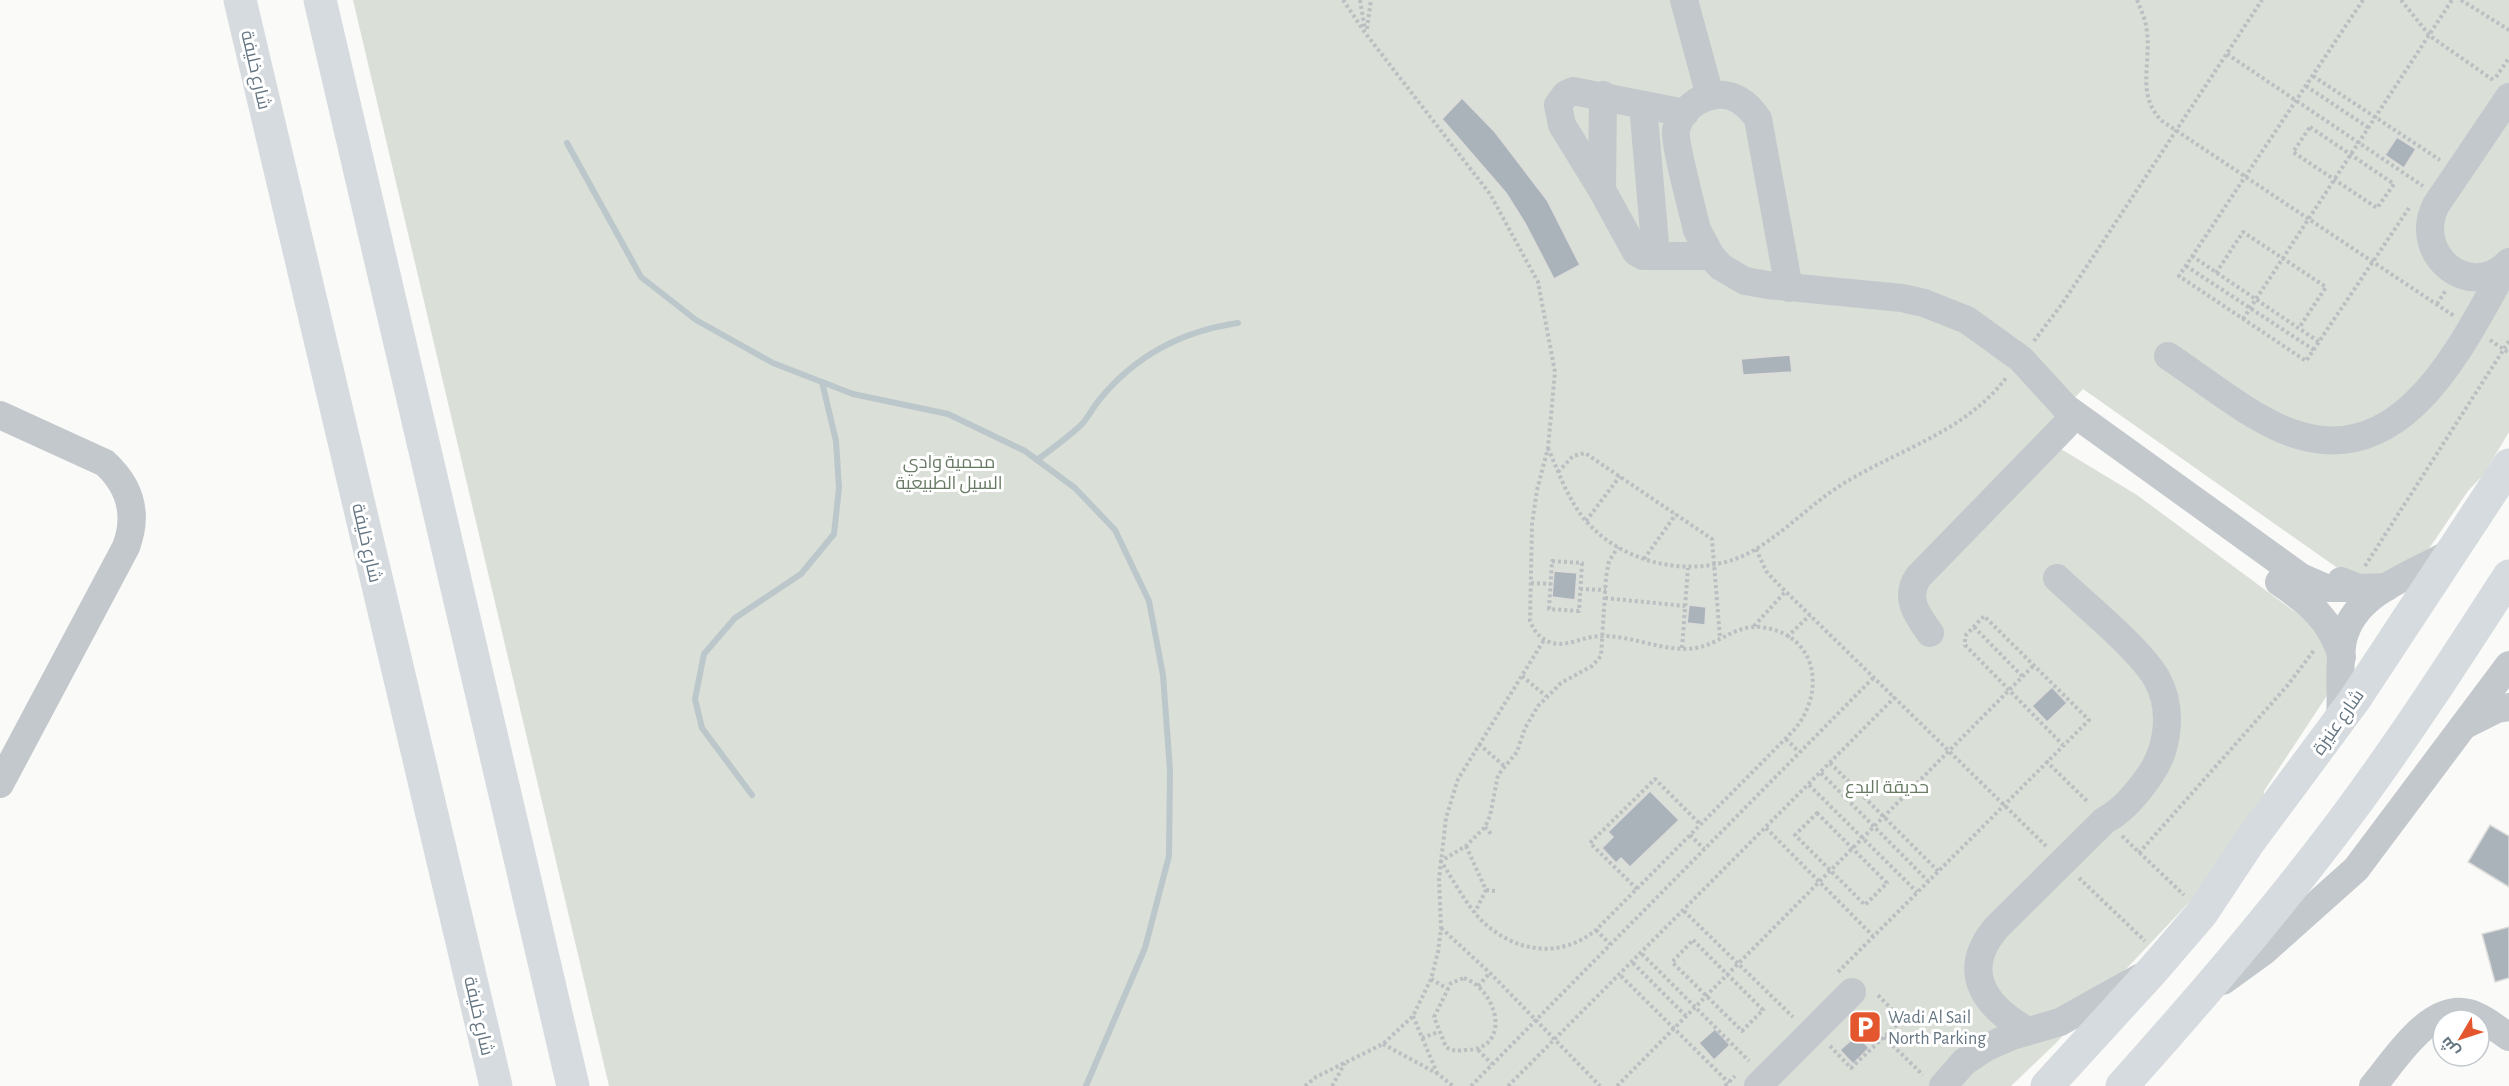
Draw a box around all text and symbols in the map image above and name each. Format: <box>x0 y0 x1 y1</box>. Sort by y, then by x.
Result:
street label: شارع خليفة <box>235 29 274 112</box>
park label: محمية وادي السيل الطبيعية <box>895 454 1003 494</box>
street label: شارع خليفة <box>346 502 385 585</box>
street label: شارع عنيزة <box>2309 686 2369 760</box>
park label: حديقة البدع <box>1845 779 1929 799</box>
street label: شارع خليفة <box>458 975 497 1058</box>
north arrow <box>2431 1008 2491 1068</box>
parking icon: Wadi Al Sail North Parking <box>1847 1009 1883 1045</box>
place label: Wadi Al Sail North Parking <box>1888 1009 1986 1048</box>
text: ش <box>2437 1033 2464 1060</box>

